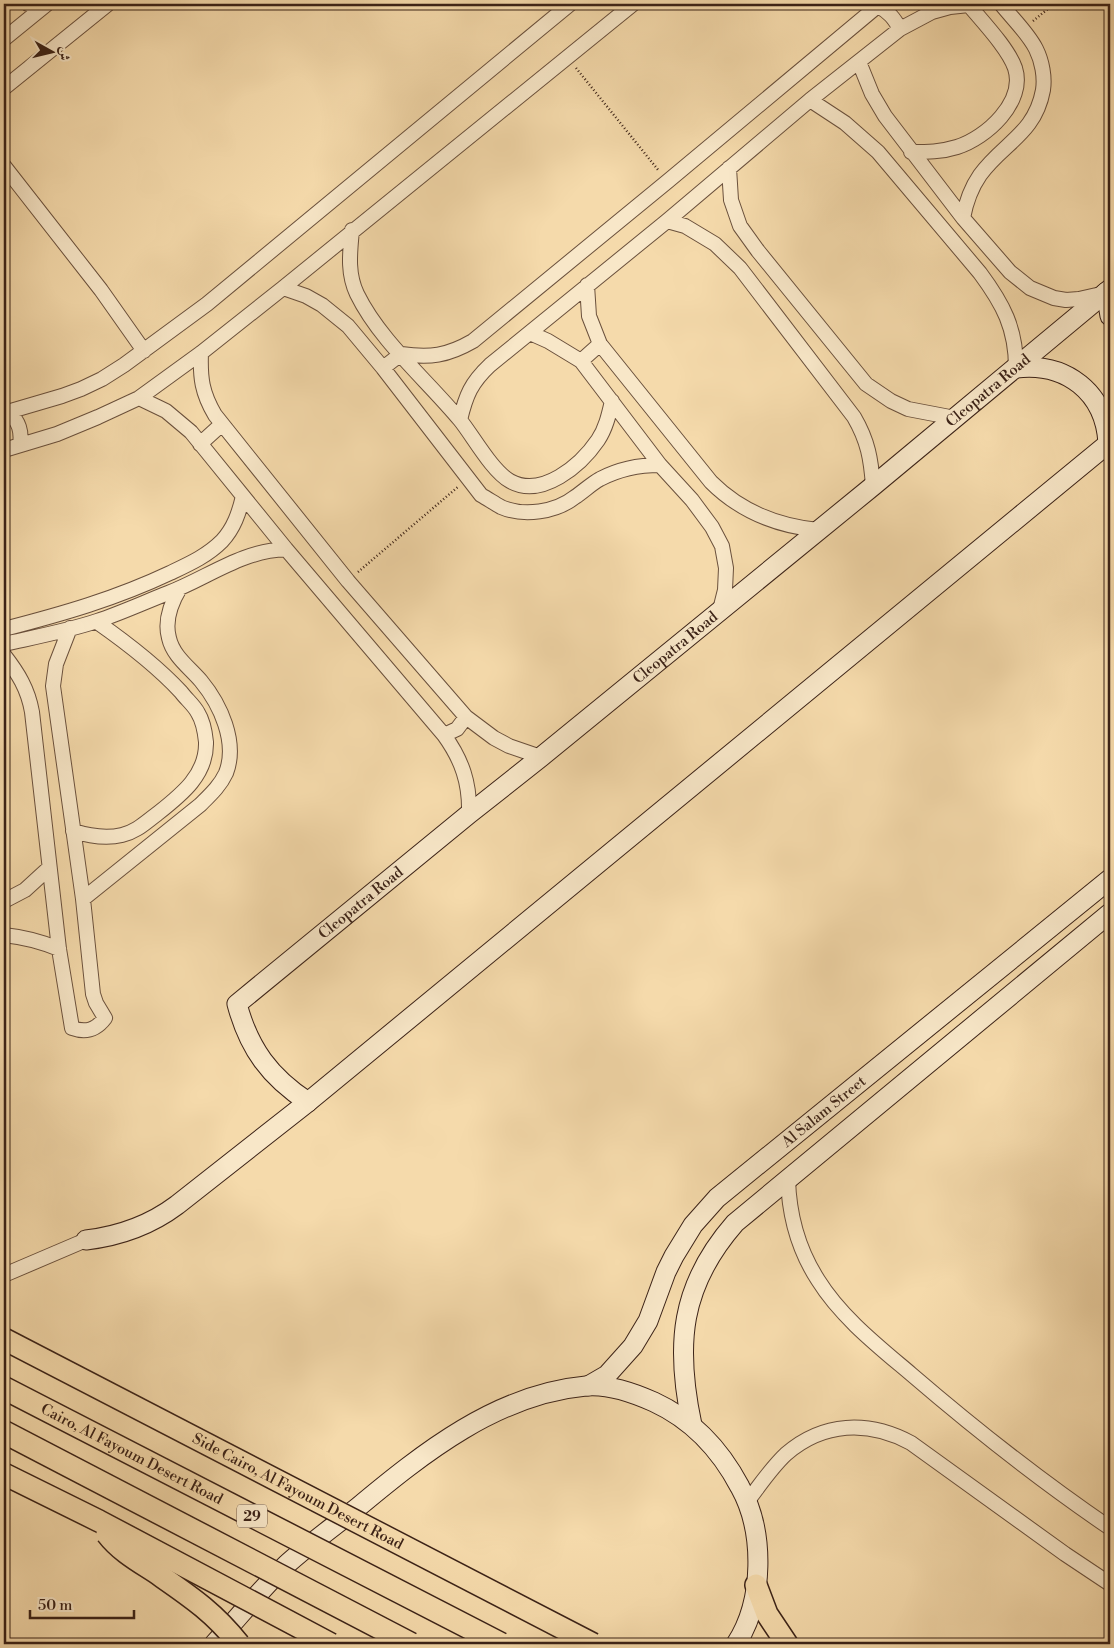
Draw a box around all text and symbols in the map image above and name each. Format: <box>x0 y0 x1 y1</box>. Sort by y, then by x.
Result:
north arrow <box>28 28 78 78</box>
text: ش <box>54 46 74 62</box>
street label: Cleopatra Road <box>942 350 1035 431</box>
street label: Cleopatra Road <box>629 607 722 688</box>
street label: Cleopatra Road <box>315 862 408 943</box>
street label: Al Salam Street <box>777 1072 871 1152</box>
street label: Cairo, Al Fayoum Desert Road <box>38 1400 226 1509</box>
street label: Side Cairo, Al Fayoum Desert Road <box>189 1429 407 1554</box>
road number: 29 <box>237 1504 267 1528</box>
scale bar <box>30 1588 134 1620</box>
text: 50 m <box>38 1596 72 1615</box>

